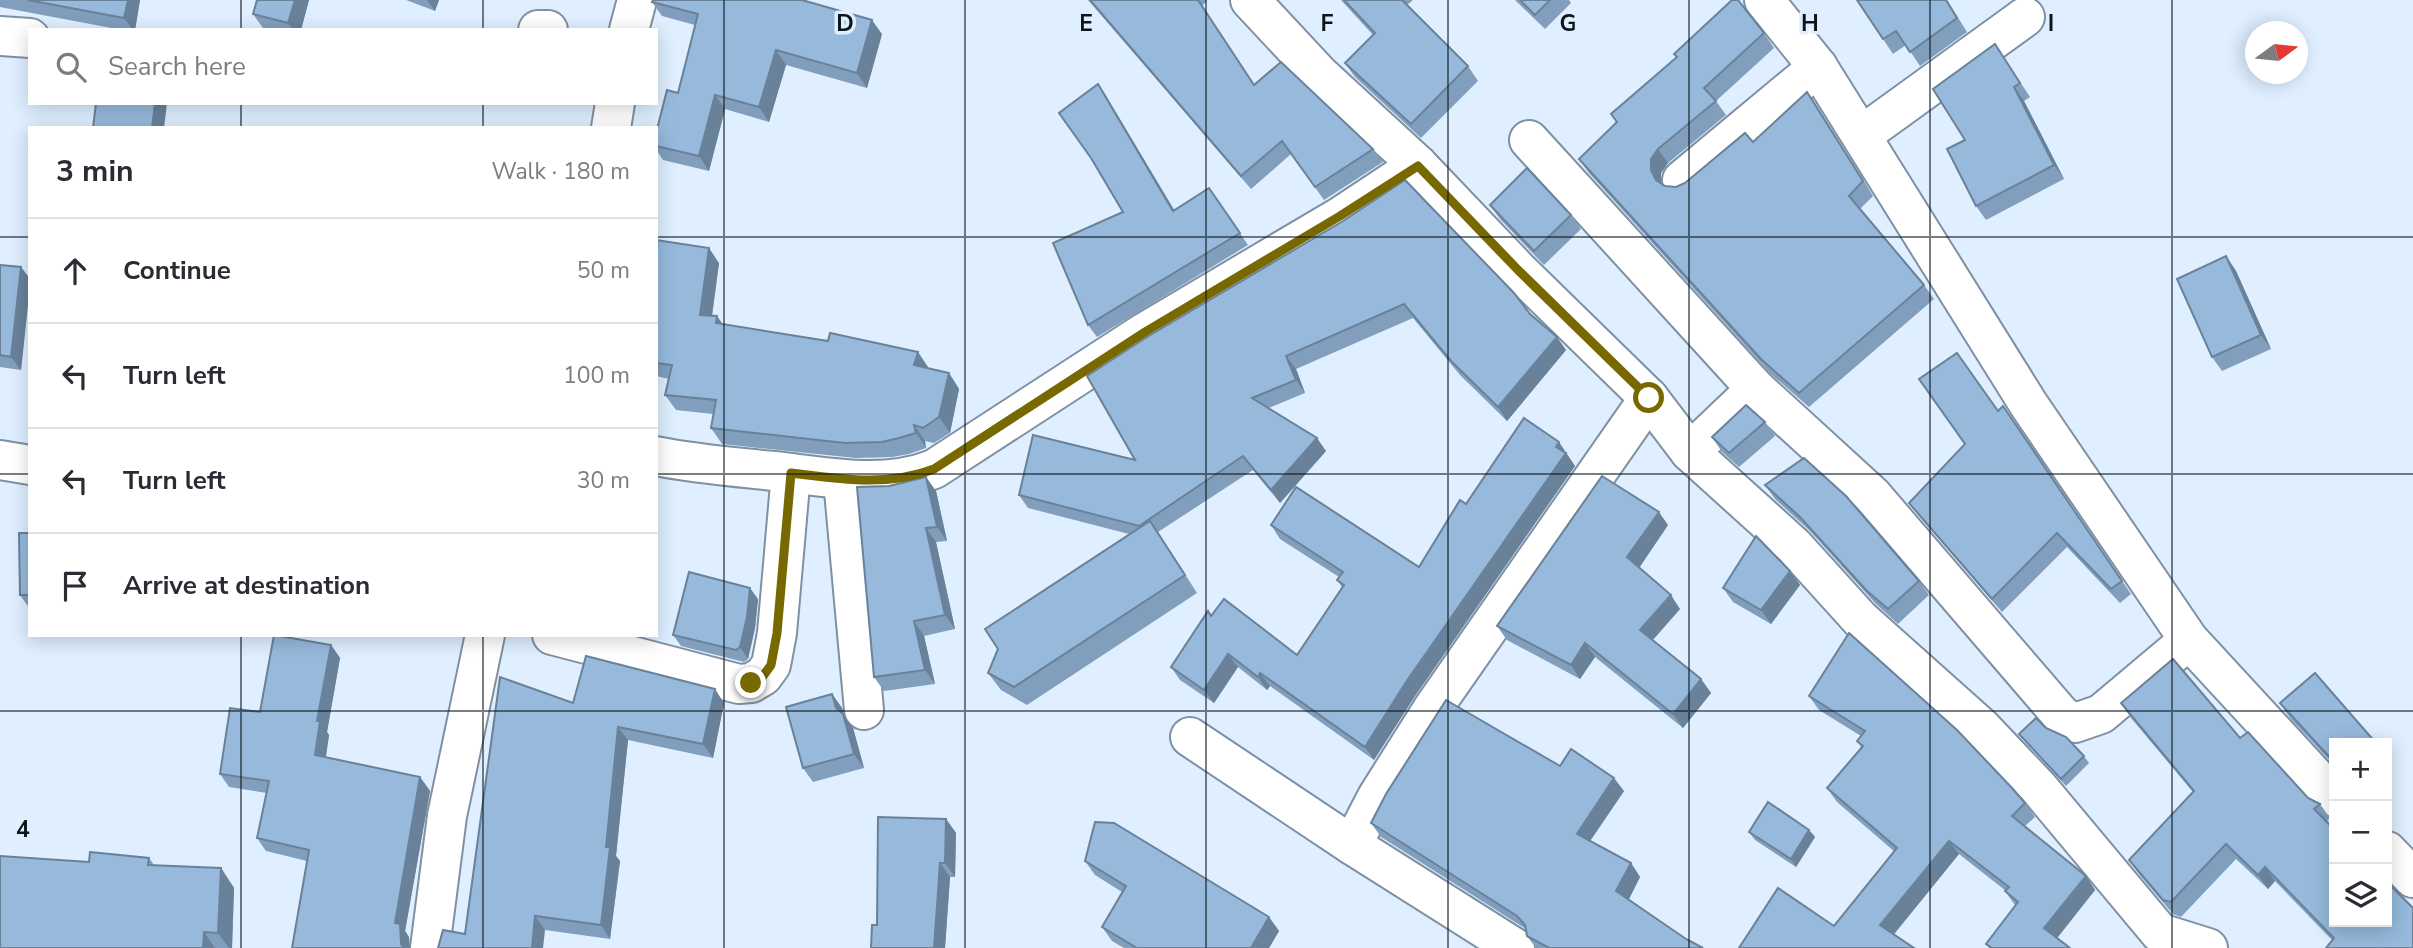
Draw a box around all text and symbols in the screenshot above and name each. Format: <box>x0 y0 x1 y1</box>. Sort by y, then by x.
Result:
text: D <box>836 8 854 39</box>
text: E <box>1079 8 1093 39</box>
text: F <box>1321 8 1334 39</box>
text: G <box>1560 8 1576 39</box>
text: H <box>1801 8 1819 39</box>
text: I <box>2048 8 2054 39</box>
north arrow <box>2245 21 2308 84</box>
search box <box>28 28 658 105</box>
icon: search <box>52 48 90 86</box>
text: Search here <box>108 49 246 84</box>
text: 3 min <box>56 151 134 192</box>
text: Walk · 180 m <box>491 156 630 187</box>
icon: ahead <box>56 252 94 290</box>
text: Continue <box>123 253 231 288</box>
text: 50 m <box>577 255 630 286</box>
icon: left <box>56 357 94 395</box>
text: Turn left <box>123 358 226 393</box>
text: 100 m <box>563 360 630 391</box>
route start <box>1633 382 1664 413</box>
icon: left <box>56 462 94 500</box>
text: Turn left <box>123 463 226 498</box>
text: 30 m <box>577 465 630 496</box>
icon: arrive <box>56 567 94 605</box>
text: Arrive at destination <box>123 568 370 603</box>
route end <box>735 667 766 698</box>
map controls <box>2329 738 2392 927</box>
button: + <box>2329 738 2392 801</box>
button: − <box>2329 801 2392 864</box>
text: 4 <box>16 814 30 845</box>
button: layers <box>2329 864 2392 927</box>

